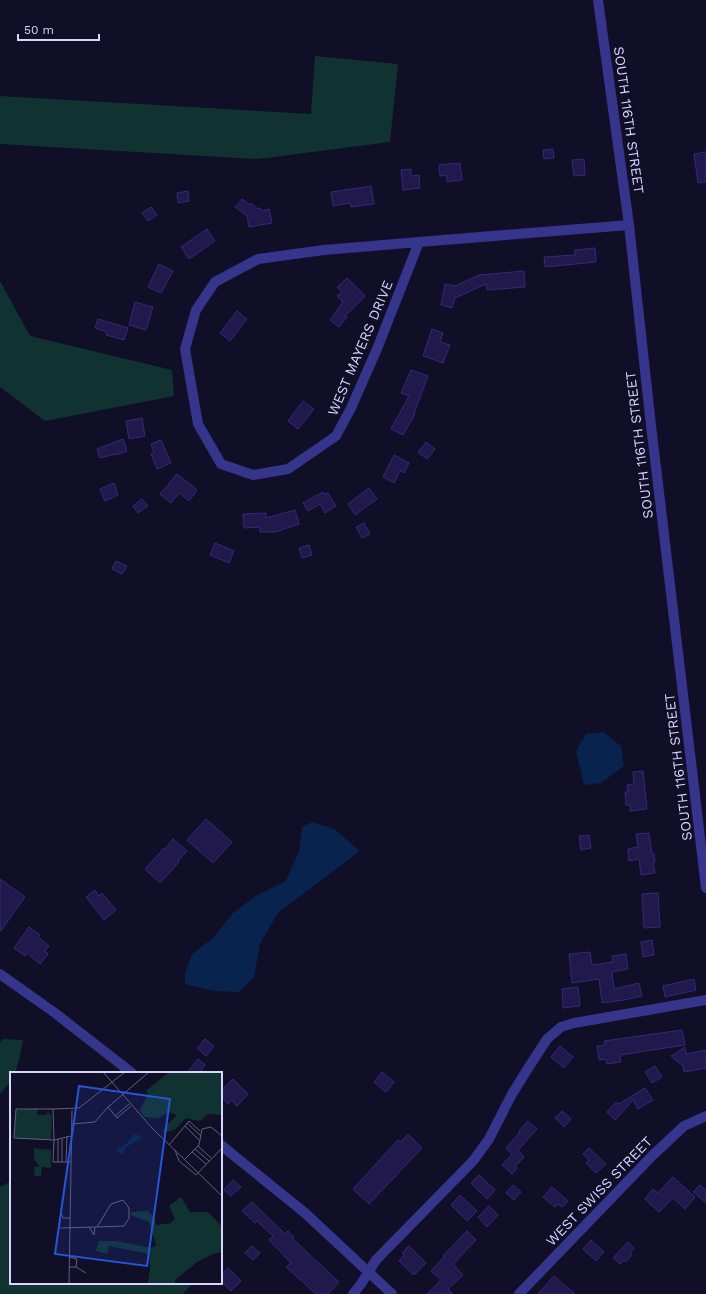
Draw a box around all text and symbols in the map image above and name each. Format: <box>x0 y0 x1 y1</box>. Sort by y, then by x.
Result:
scale bar <box>18 16 99 42</box>
text: 50 m <box>24 23 54 37</box>
street label: SOUTH 116TH STREET <box>611 46 647 195</box>
street label: WEST MAYERS DRIVE <box>324 278 396 418</box>
street label: SOUTH 116TH STREET <box>622 370 656 520</box>
street label: SOUTH 116TH STREET <box>661 692 695 842</box>
inset map <box>10 1072 222 1284</box>
street label: WEST SWISS STREET <box>543 1133 656 1249</box>

